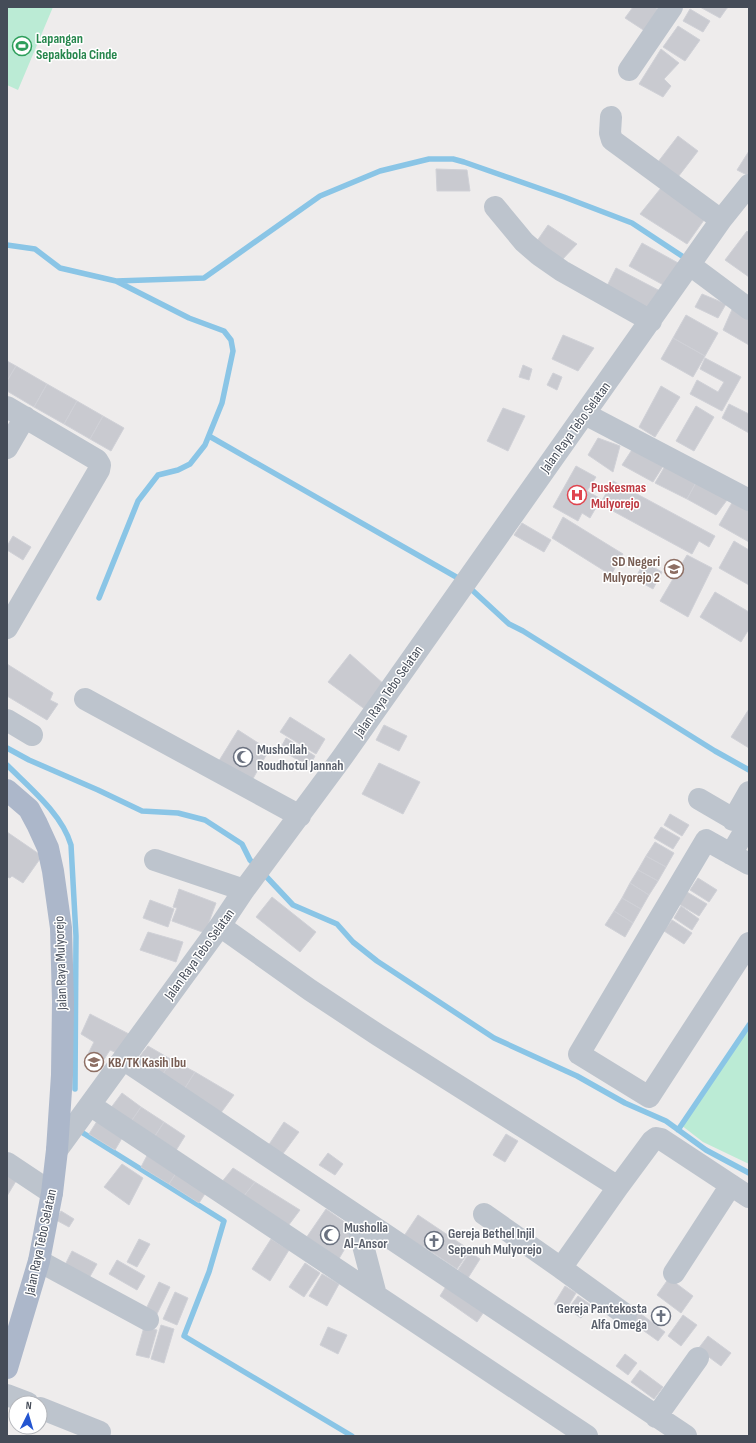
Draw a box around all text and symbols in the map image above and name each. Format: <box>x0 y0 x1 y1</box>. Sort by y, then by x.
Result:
place label: Lapangan Sepakbola Cinde <box>36 30 117 63</box>
sports icon: Lapangan Sepakbola Cinde <box>11 35 33 57</box>
street label: Jalan Raya Tebo Selatan <box>536 378 614 477</box>
place label: Puskesmas Mulyorejo <box>591 479 646 512</box>
hospital icon: Puskesmas Mulyorejo <box>566 484 588 506</box>
place label: SD Negeri Mulyorejo 2 <box>603 553 660 586</box>
school or university icon: SD Negeri Mulyorejo 2 <box>663 558 685 580</box>
street label: Jalan Raya Tebo Selatan <box>350 642 426 741</box>
place label: Mushollah Roudhotul Jannah <box>257 741 343 774</box>
mosque icon: Mushollah Roudhotul Jannah <box>232 746 254 768</box>
street label: Jalan Raya Tebo Selatan <box>160 905 238 1004</box>
street label: Jalan Raya Mulyorejo <box>50 915 71 1011</box>
school or university icon: KB/TK Kasih Ibu <box>83 1051 105 1073</box>
place label: KB/TK Kasih Ibu <box>108 1054 186 1071</box>
street label: Jalan Raya Tebo Selatan <box>21 1187 60 1298</box>
place label: Musholla Al-Ansor <box>343 1219 388 1252</box>
mosque icon: Musholla Al-Ansor <box>319 1224 341 1246</box>
place label: Gereja Bethel Injil Sepenuh Mulyorejo <box>448 1225 542 1258</box>
church icon: Gereja Bethel Injil Sepenuh Mulyorejo <box>423 1230 445 1252</box>
place label: Gereja Pantekosta Alfa Omega <box>557 1300 647 1333</box>
church icon: Gereja Pantekosta Alfa Omega <box>650 1305 672 1327</box>
north arrow <box>8 1395 48 1435</box>
text: N <box>25 1399 32 1412</box>

